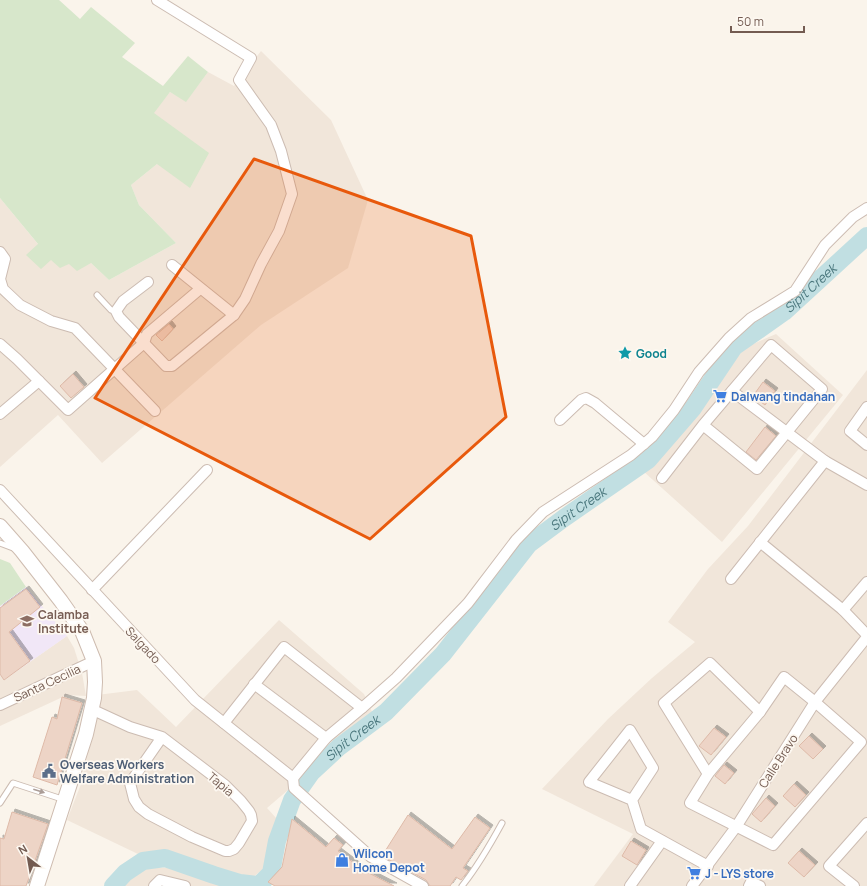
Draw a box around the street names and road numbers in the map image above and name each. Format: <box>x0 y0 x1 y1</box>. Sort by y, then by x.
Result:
street label: Salgado <box>121 623 165 667</box>
street label: Santa Cecilia <box>11 660 83 706</box>
street label: Calle Bravo <box>754 731 802 791</box>
street label: Tapia <box>204 768 238 800</box>

